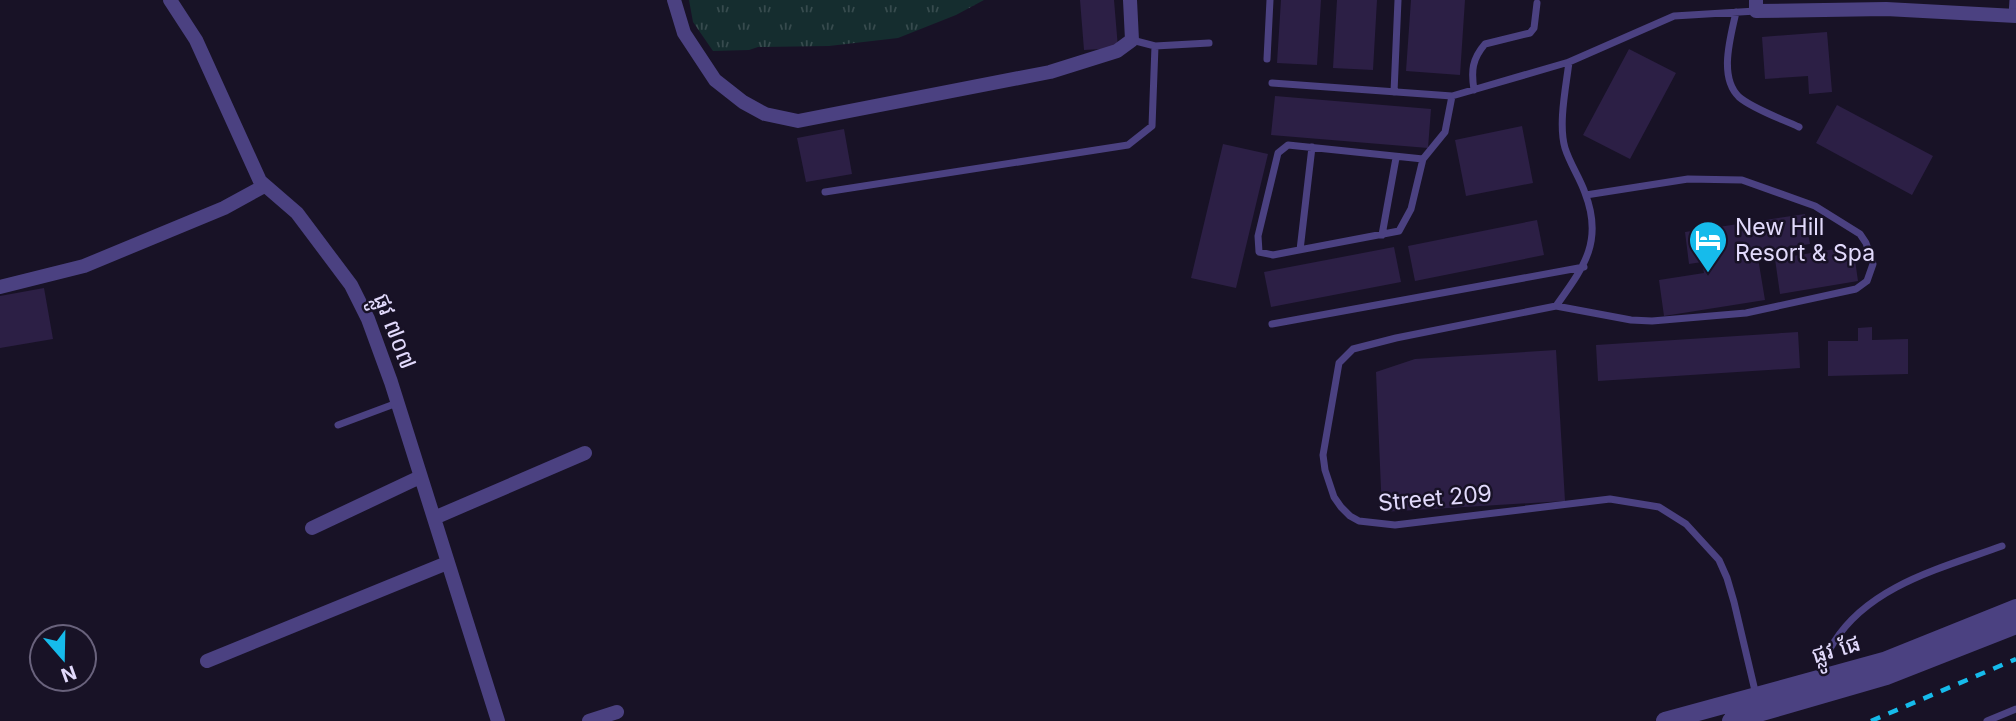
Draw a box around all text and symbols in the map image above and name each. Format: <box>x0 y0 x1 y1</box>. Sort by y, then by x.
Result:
place label: New Hill Resort & Spa <box>1735 213 1875 267</box>
hotel icon: New Hill Resort & Spa <box>1687 219 1729 274</box>
street label: ផ្លូវ ៧០៧ <box>360 289 422 376</box>
street label: Street 209 <box>1377 479 1493 517</box>
north arrow <box>28 623 98 693</box>
street label: ផ្លូវ ផែ <box>1808 629 1866 677</box>
text: N <box>58 660 79 687</box>

